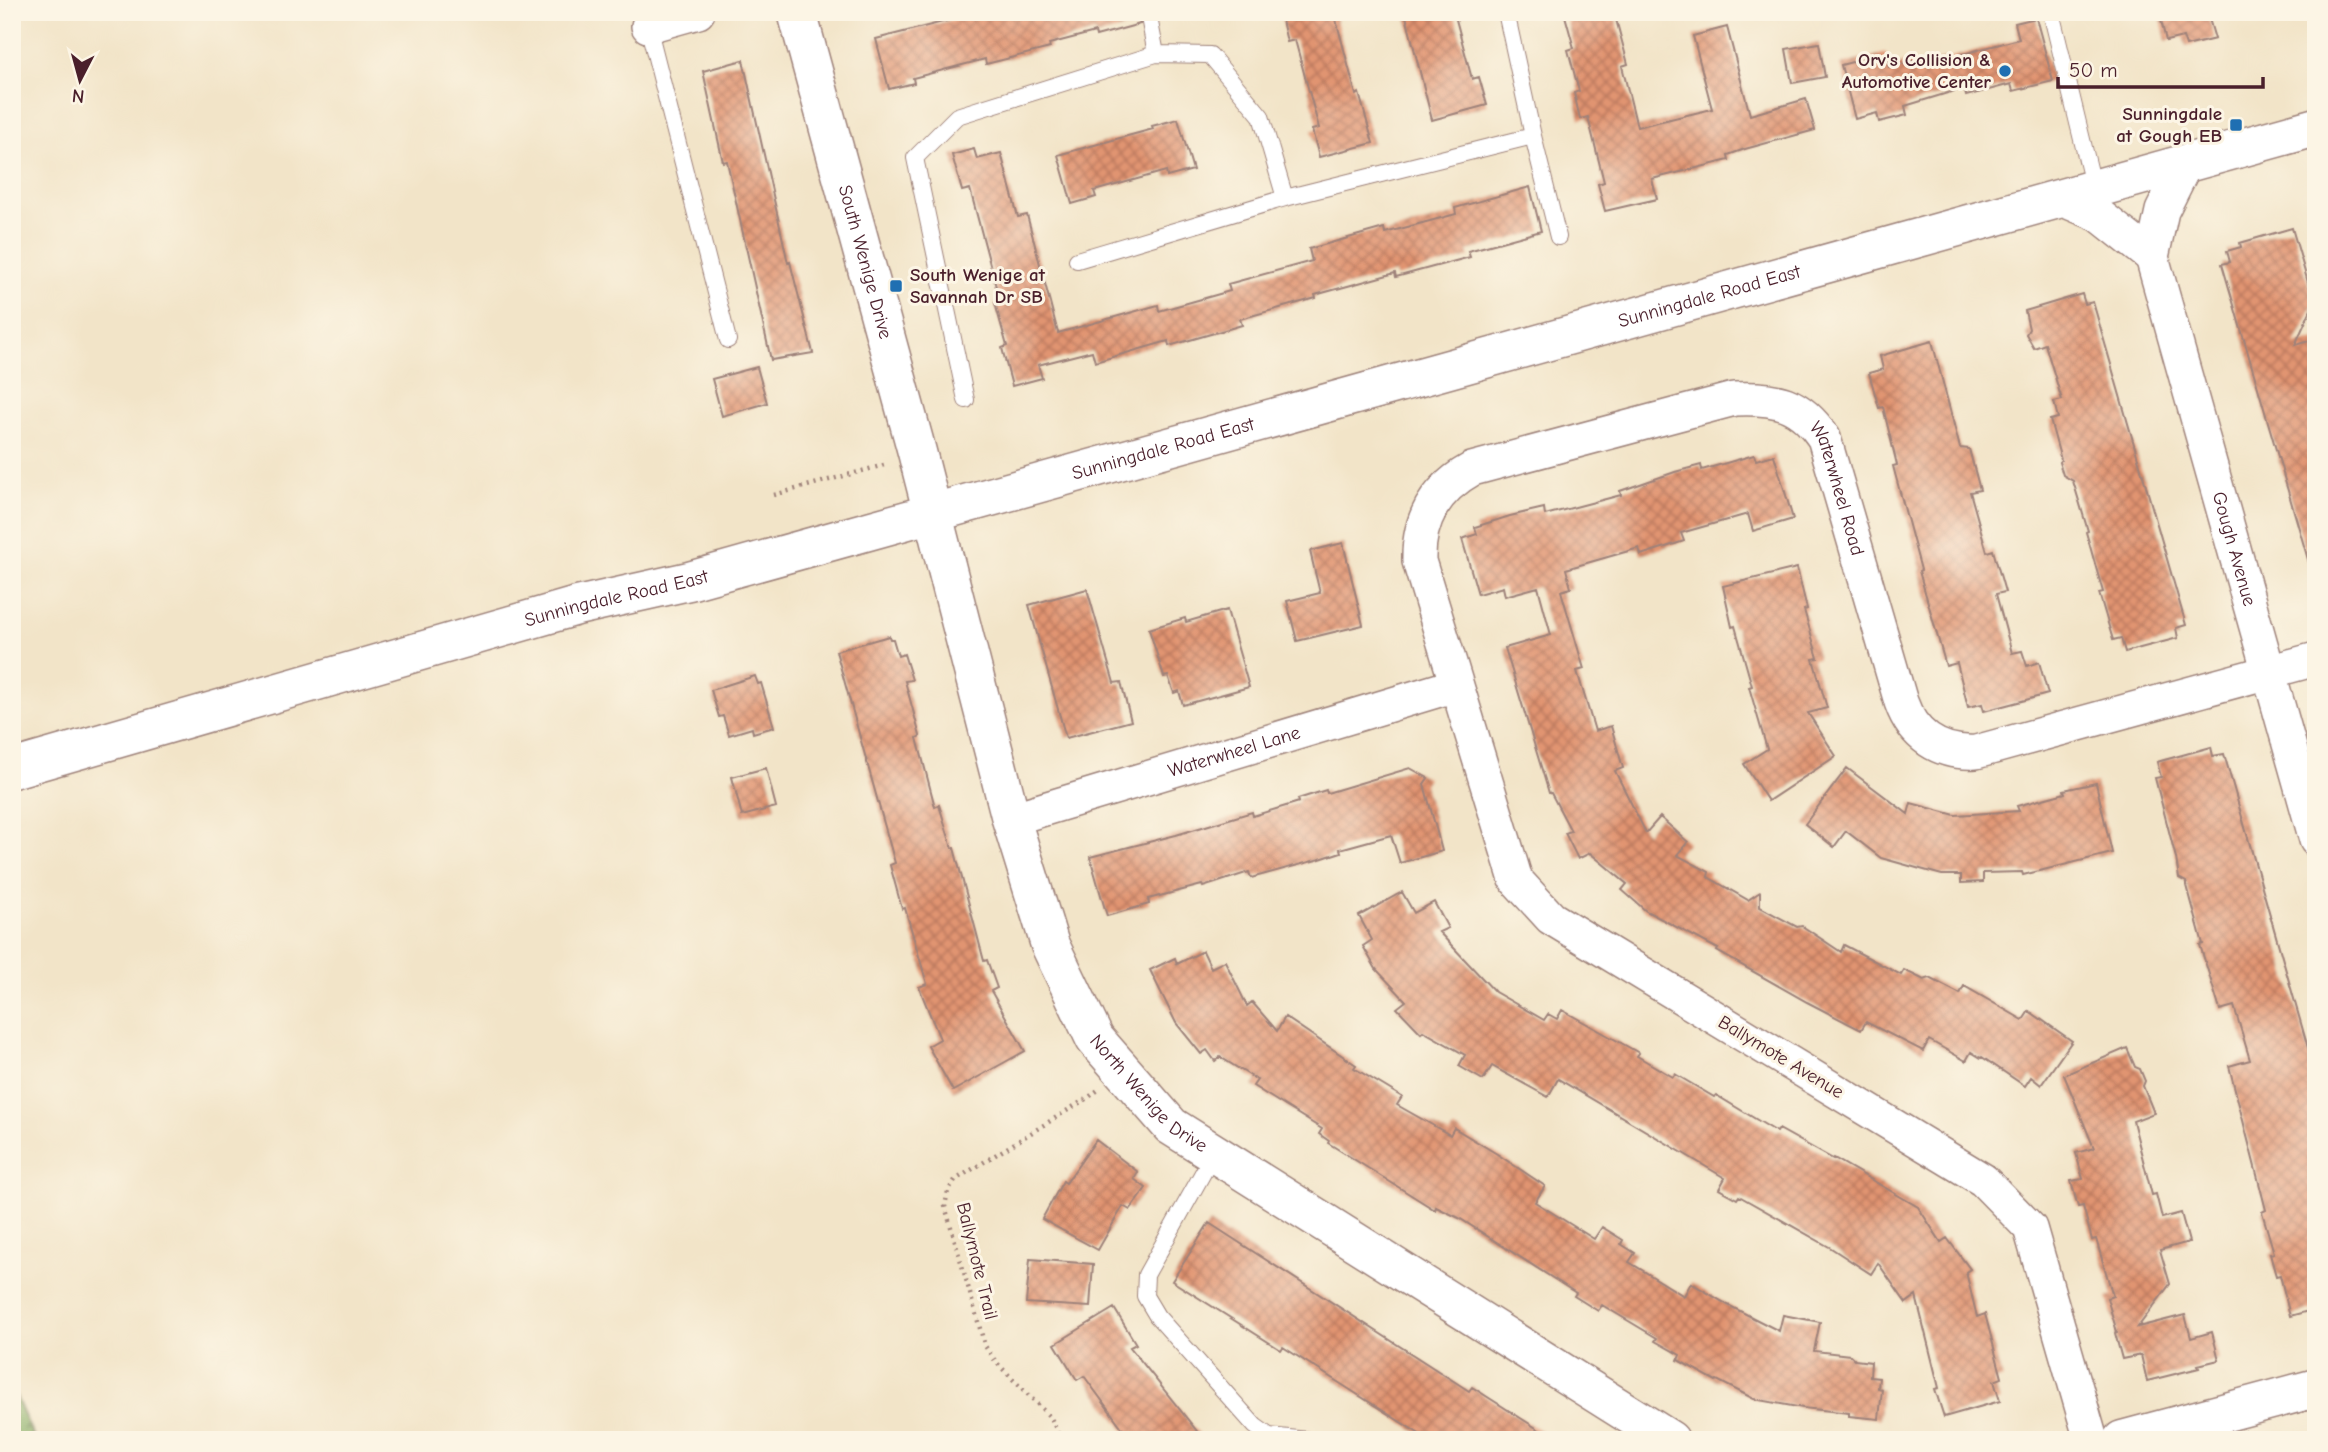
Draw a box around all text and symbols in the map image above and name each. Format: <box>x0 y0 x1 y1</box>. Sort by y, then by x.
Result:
north arrow <box>46 46 116 116</box>
scale bar <box>2058 46 2263 90</box>
place label: Orv's Collision & Automotive Center <box>1842 49 1991 93</box>
text: 50 m <box>2069 58 2118 82</box>
marker: Orv's Collision & Automotive Center <box>1997 63 2013 79</box>
text: N <box>71 84 86 107</box>
place label: Sunningdale at Gough EB <box>2116 103 2222 147</box>
marker: Sunningdale at Gough EB <box>2228 117 2244 133</box>
street label: South Wenige Drive <box>834 182 897 341</box>
street label: Sunningdale Road East <box>1616 260 1803 332</box>
place label: South Wenige at Savannah Dr SB <box>910 264 1046 308</box>
marker: South Wenige at Savannah Dr SB <box>888 278 904 294</box>
street label: Sunningdale Road East <box>1070 413 1257 485</box>
street label: Waterwheel Road <box>1805 417 1869 558</box>
street label: Gough Avenue <box>2208 489 2261 609</box>
street label: Sunningdale Road East <box>522 565 711 632</box>
street label: Waterwheel Lane <box>1165 722 1303 782</box>
street label: Ballymote Avenue <box>1714 1011 1848 1103</box>
street label: North Wenige Drive <box>1085 1030 1211 1157</box>
street label: Ballymote Trail <box>952 1200 1002 1322</box>

